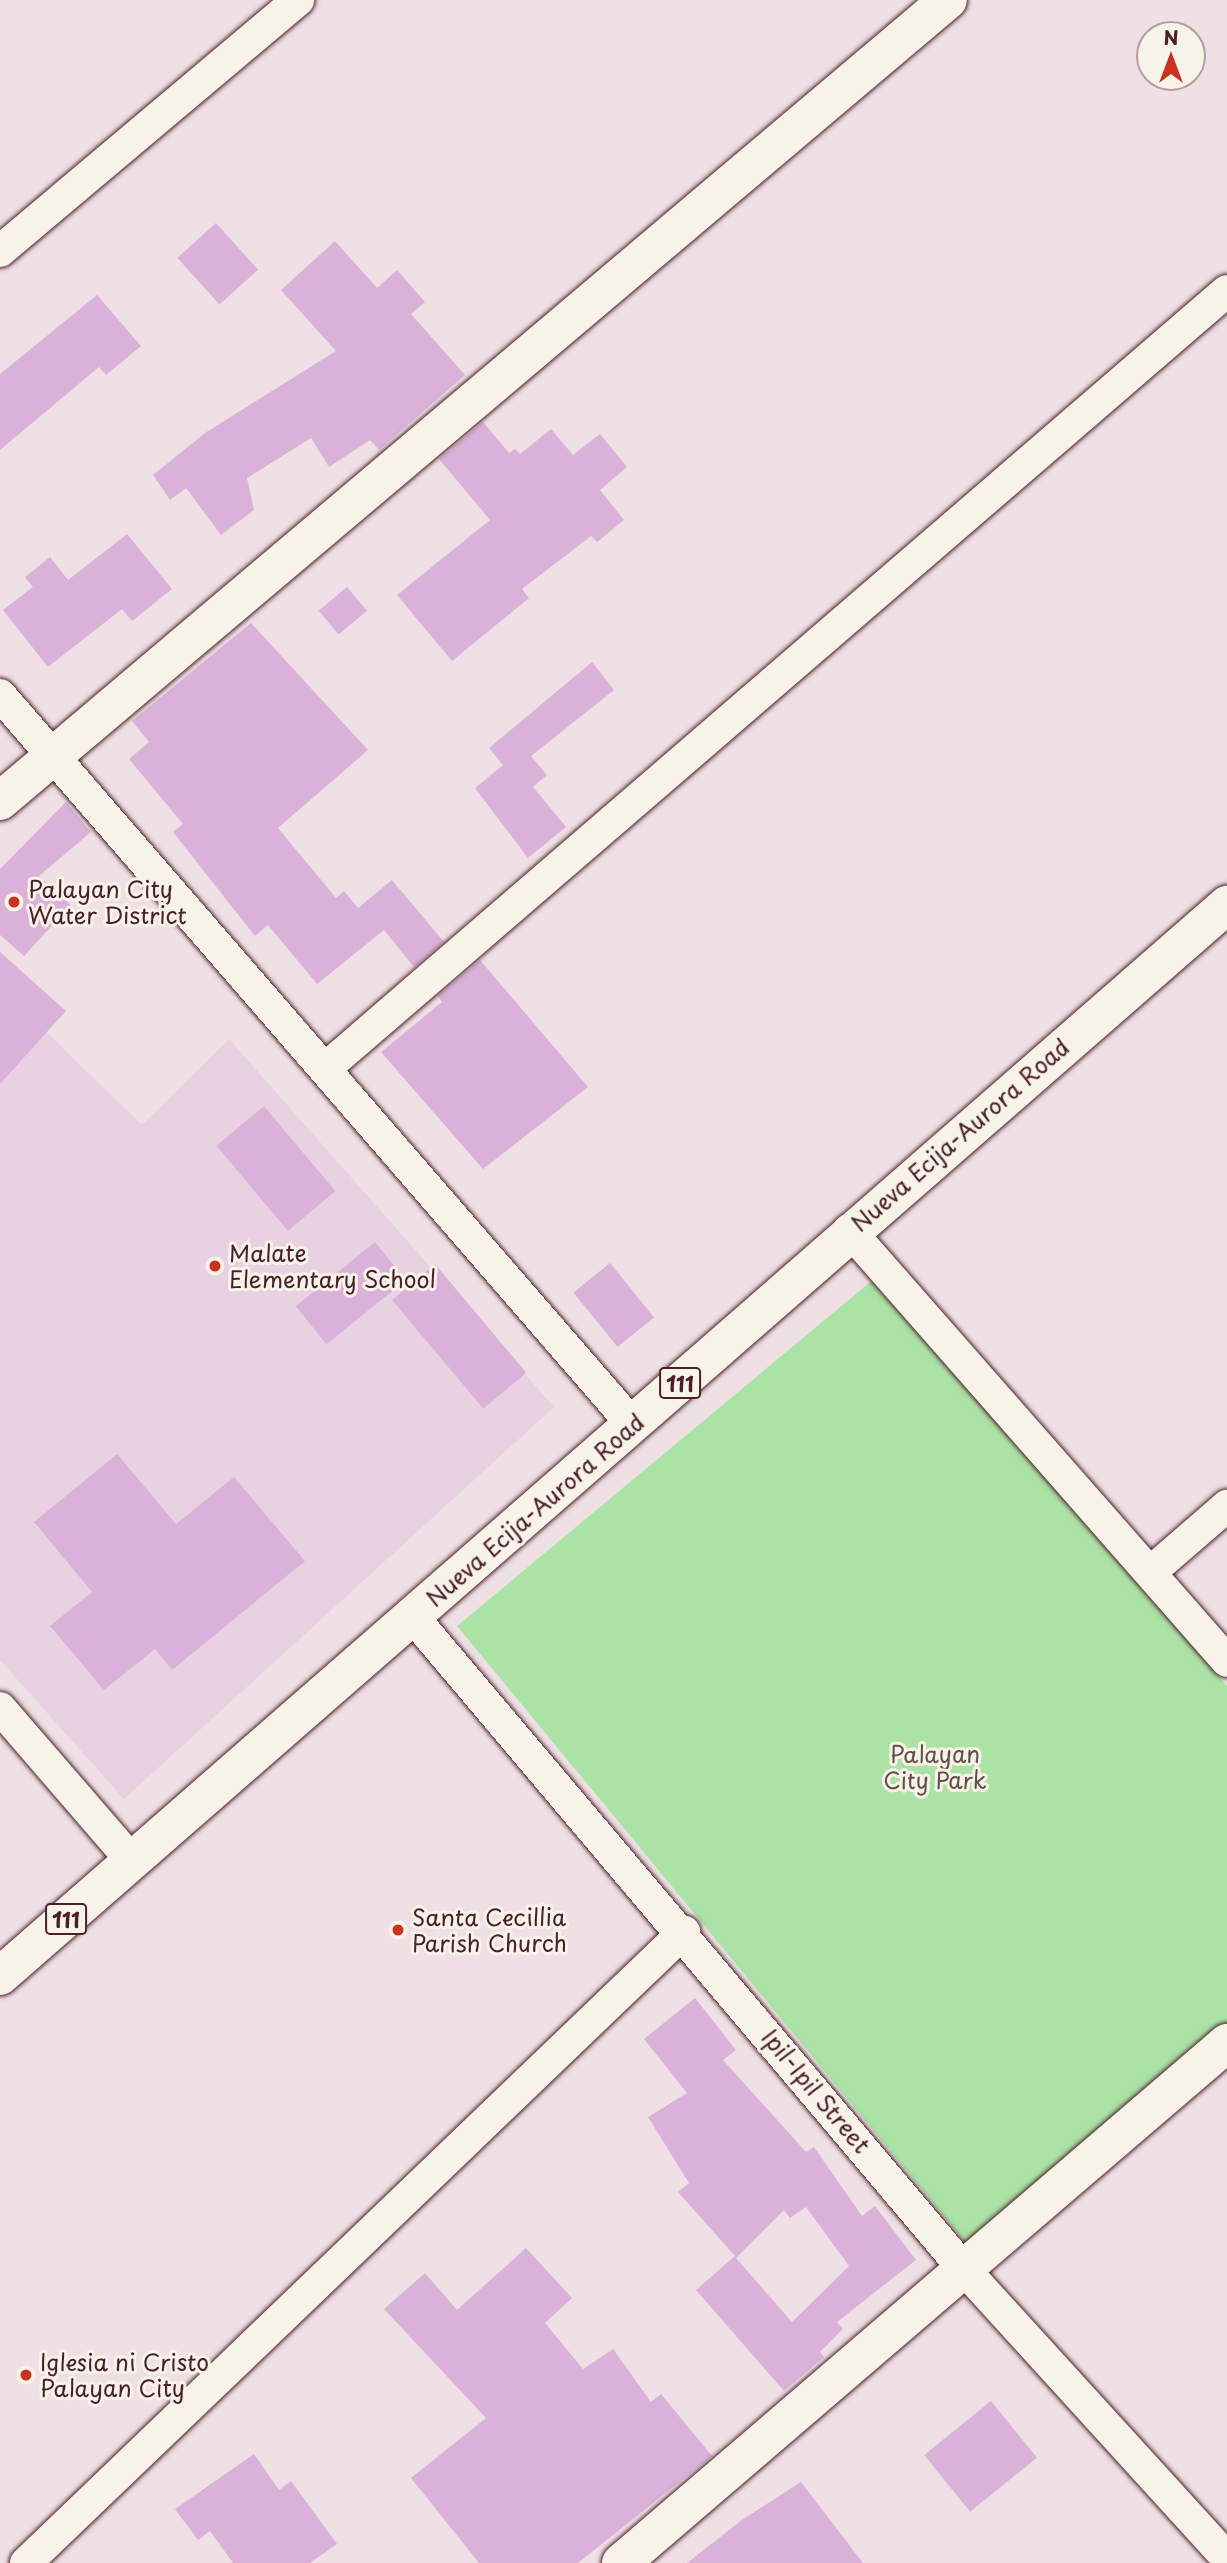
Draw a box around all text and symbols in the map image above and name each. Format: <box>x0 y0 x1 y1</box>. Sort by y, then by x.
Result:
north arrow <box>1136 21 1206 91</box>
text: N <box>1163 23 1179 51</box>
place label: Palayan City Water District <box>28 875 187 929</box>
marker: Palayan City Water District <box>6 894 22 910</box>
street label: Nueva Ecija-Aurora Road <box>845 1033 1075 1237</box>
place label: Malate Elementary School <box>229 1239 436 1293</box>
marker: Malate Elementary School <box>207 1258 223 1274</box>
road number: 111 <box>659 1366 701 1400</box>
street label: Nueva Ecija-Aurora Road <box>420 1408 650 1612</box>
park label: Palayan City Park <box>882 1740 988 1794</box>
road number: 111 <box>45 1902 87 1937</box>
place label: Santa Cecillia Parish Church <box>412 1903 567 1957</box>
marker: Santa Cecillia Parish Church <box>390 1922 406 1938</box>
street label: Ipil-Ipil Street <box>756 2023 876 2159</box>
place label: Iglesia ni Cristo Palayan City <box>40 2348 210 2402</box>
marker: Iglesia ni Cristo Palayan City <box>18 2367 34 2383</box>

